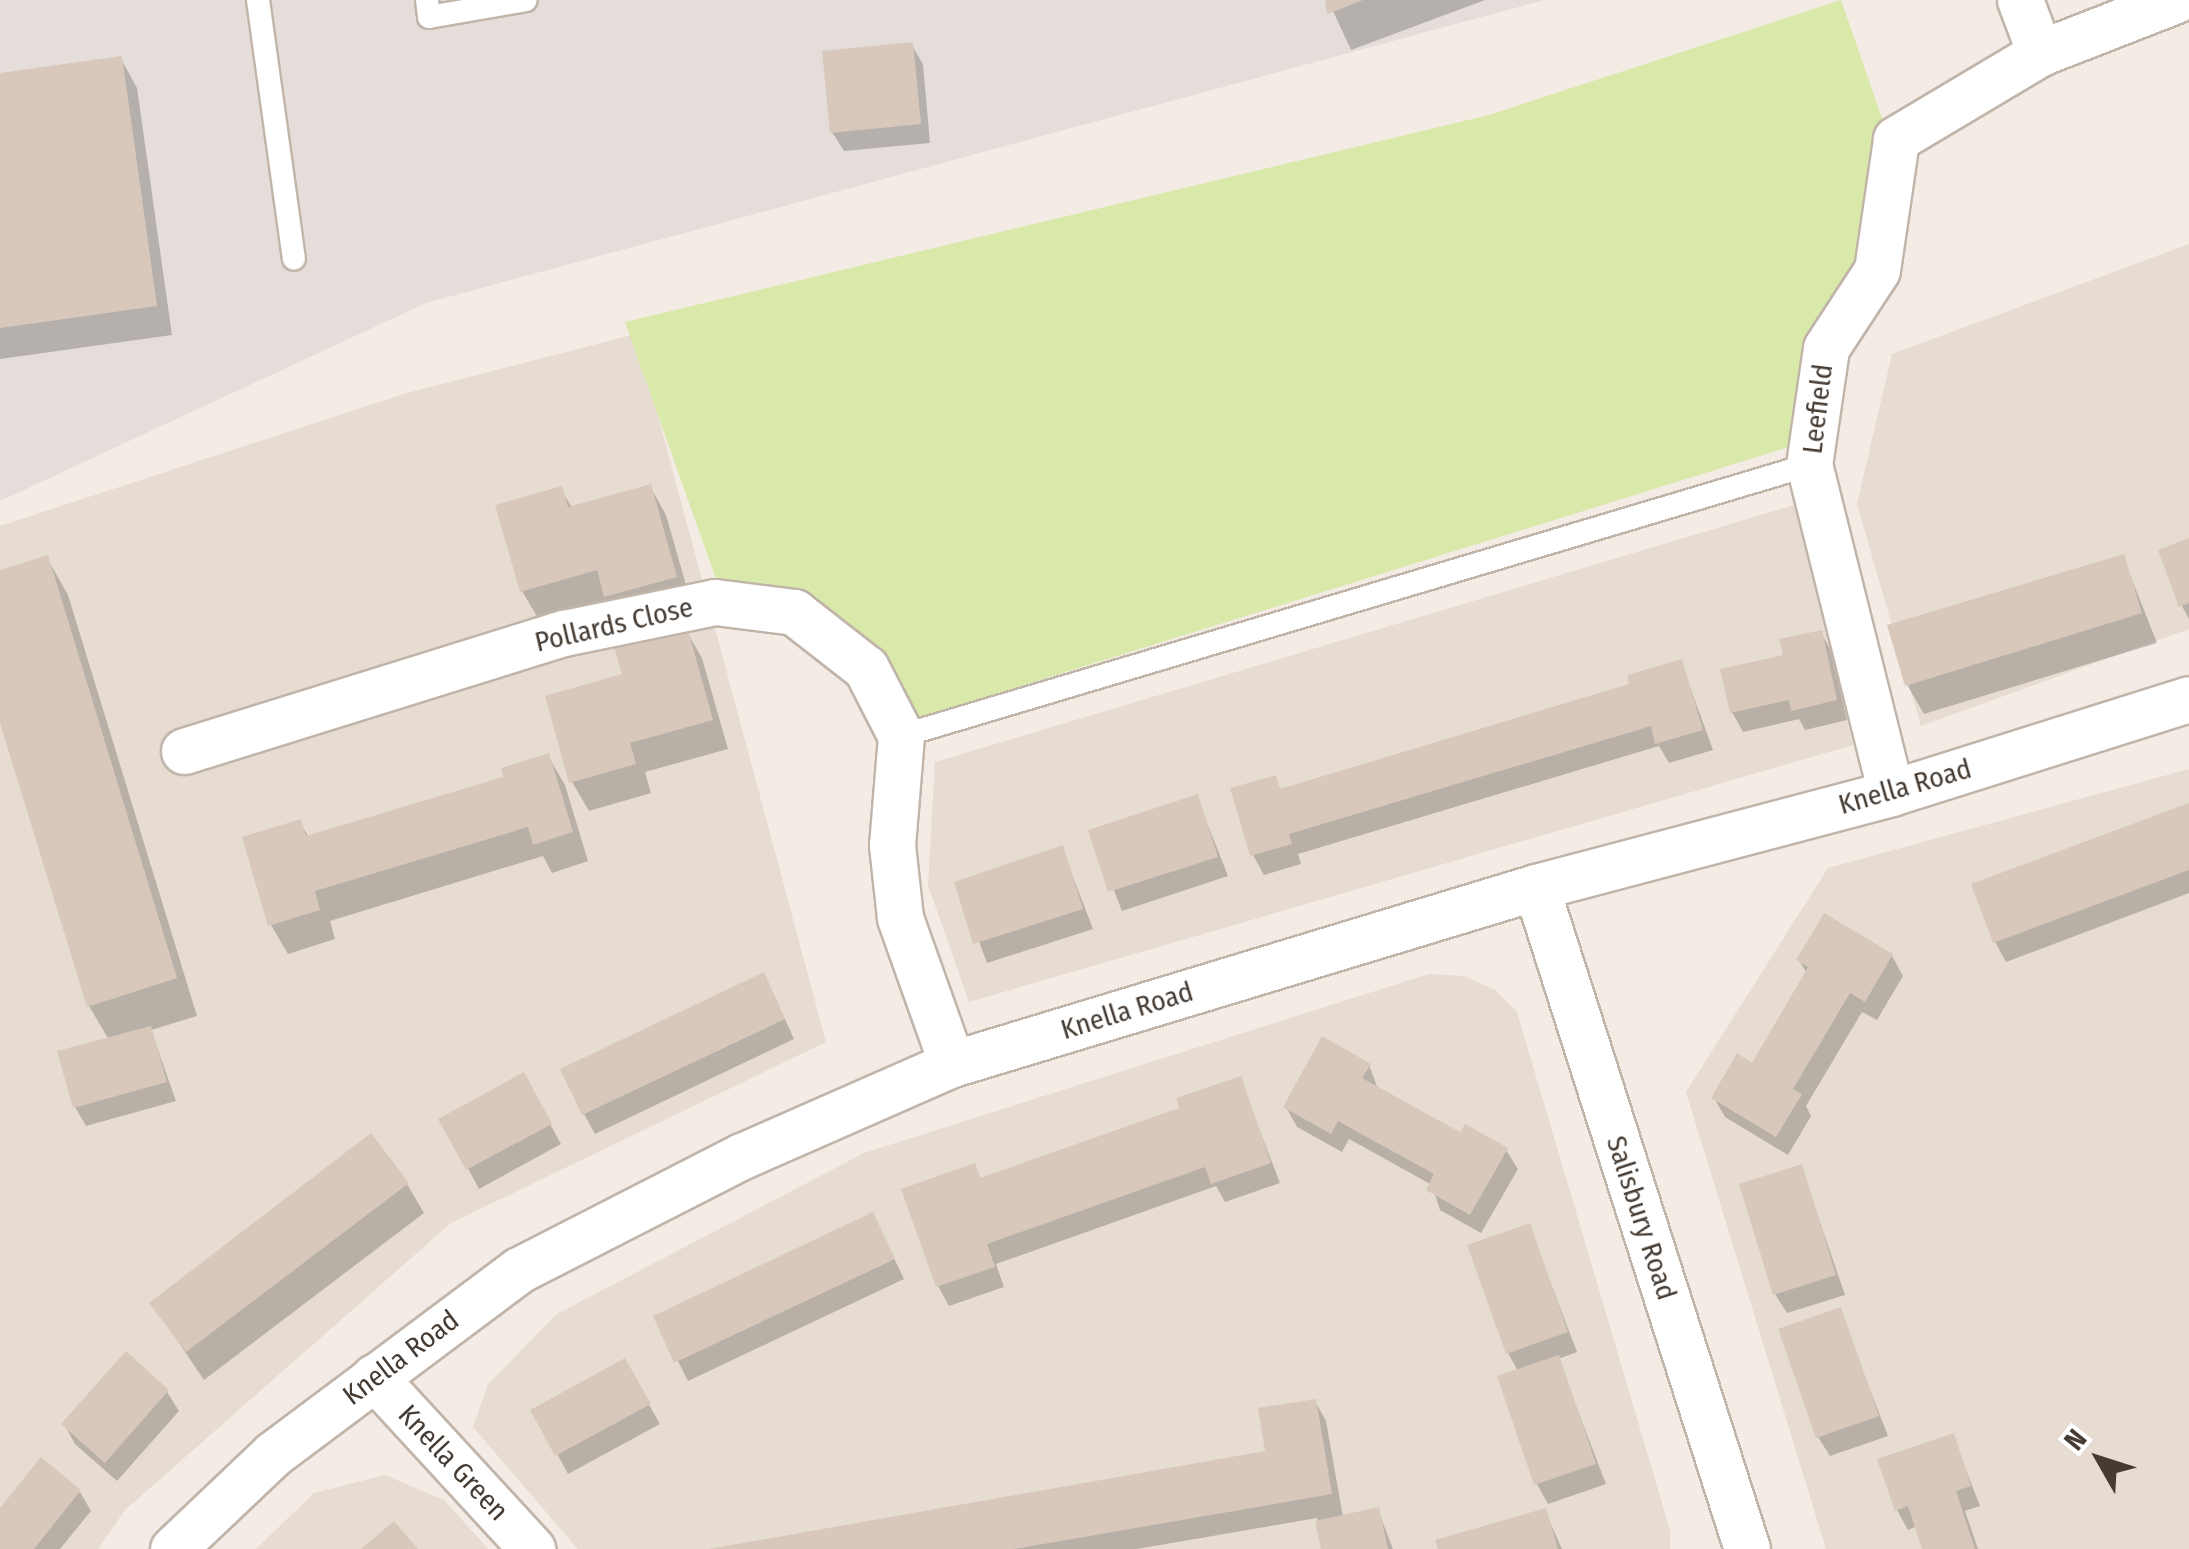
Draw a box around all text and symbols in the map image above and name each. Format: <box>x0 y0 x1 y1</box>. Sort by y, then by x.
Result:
street label: Leefield <box>1796 362 1840 456</box>
street label: Pollards Close <box>532 591 696 659</box>
street label: Knella Road <box>1835 752 1975 822</box>
street label: Knella Road <box>1057 975 1197 1047</box>
street label: Salisbury Road <box>1599 1132 1683 1304</box>
street label: Knella Road <box>336 1304 466 1412</box>
street label: Knella Green <box>391 1398 515 1528</box>
north arrow <box>2049 1409 2149 1509</box>
text: N <box>2057 1423 2093 1457</box>

